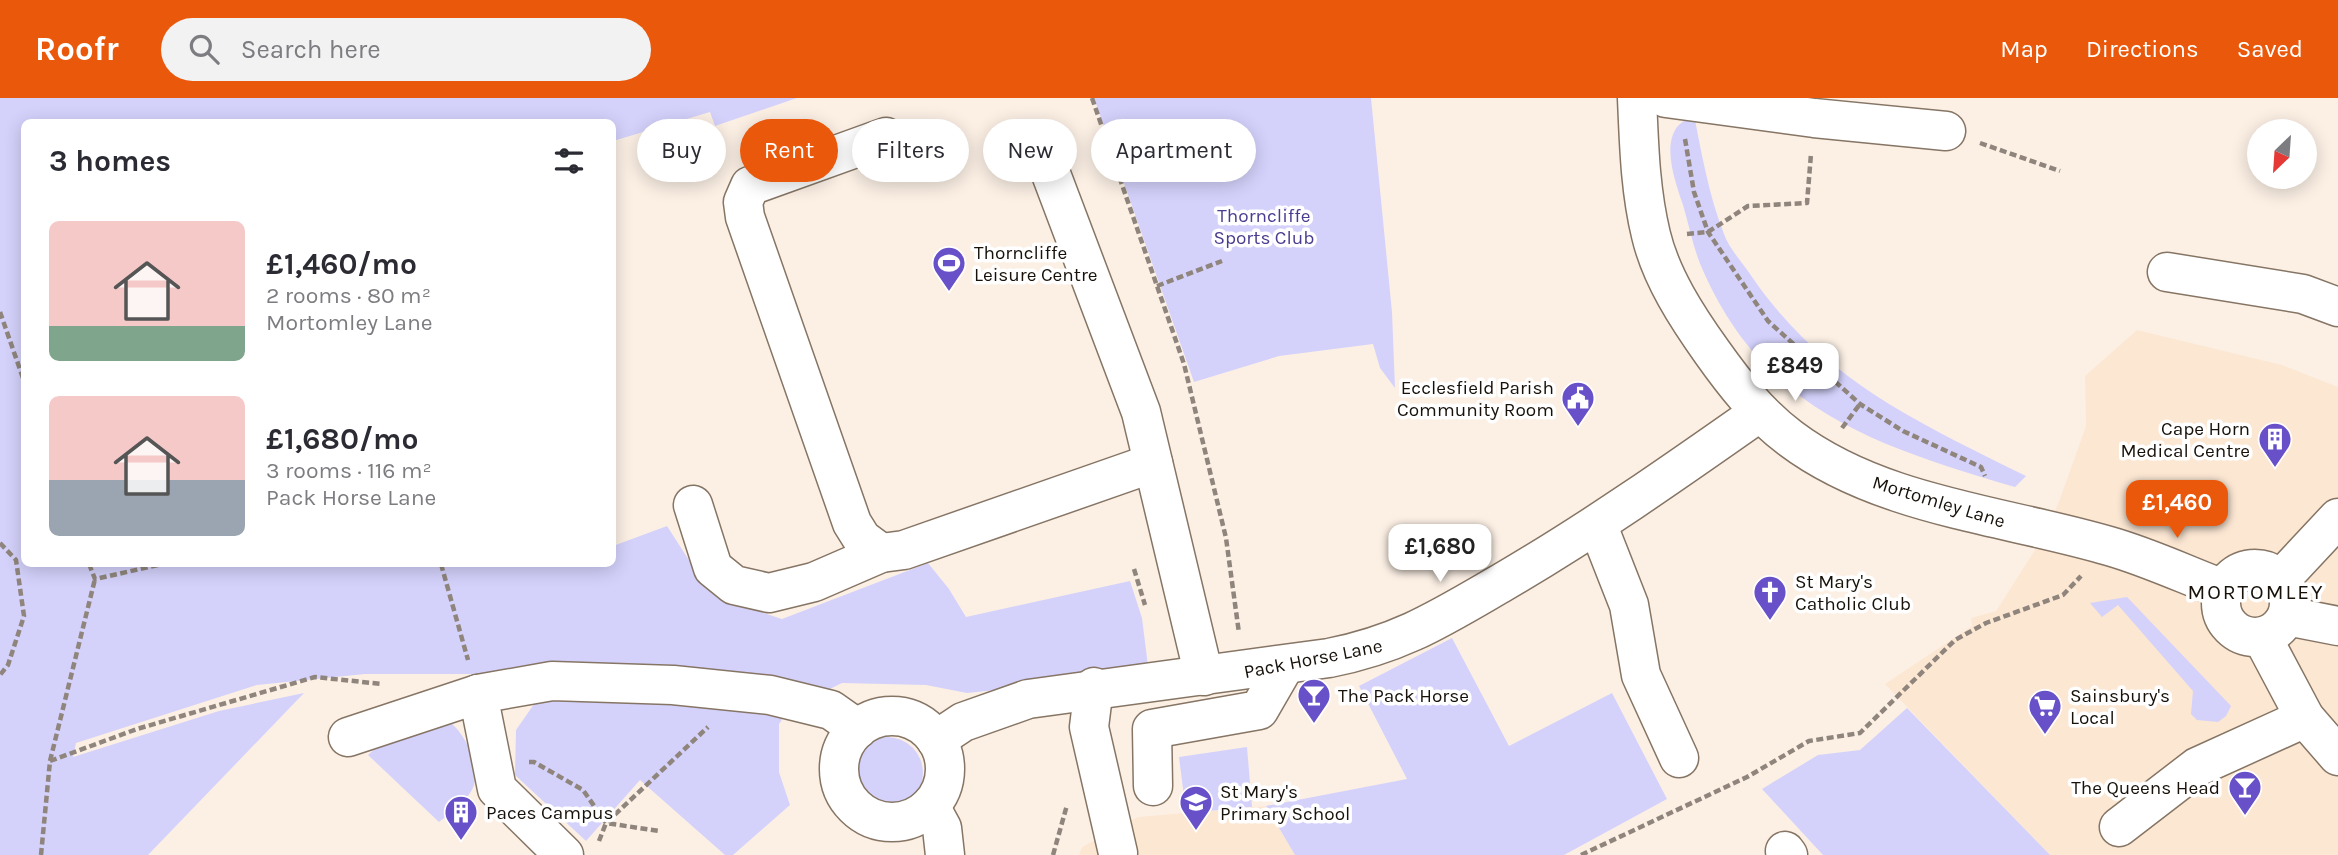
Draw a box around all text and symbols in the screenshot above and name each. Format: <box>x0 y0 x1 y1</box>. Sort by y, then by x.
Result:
search box <box>161 18 651 81</box>
text: Roofr <box>35 30 119 68</box>
icon: search <box>185 30 223 68</box>
text: Search here <box>241 34 381 65</box>
text: Map <box>2000 35 2048 63</box>
text: Directions <box>2086 35 2199 63</box>
text: Saved <box>2237 35 2303 63</box>
chip: Buy <box>637 119 726 182</box>
chip: Rent <box>740 119 838 182</box>
chip: Filters <box>852 119 969 182</box>
chip: New <box>983 119 1077 182</box>
chip: Apartment <box>1091 119 1256 182</box>
north arrow <box>2247 119 2317 189</box>
map controls <box>2247 119 2317 189</box>
icon: filters <box>550 142 588 180</box>
text: 3 homes <box>49 143 171 179</box>
park label: Thorncliffe Sports Club <box>1213 205 1315 249</box>
place label: Thorncliffe Leisure Centre <box>974 242 1098 286</box>
sports icon: Thorncliffe Leisure Centre <box>930 244 968 293</box>
text: £1,460/mo <box>266 246 417 282</box>
icon: home <box>105 249 189 333</box>
text: 2 rooms · 80 m² <box>266 282 431 309</box>
text: Mortomley Lane <box>266 309 433 336</box>
pin: £849 <box>1754 344 1836 403</box>
text: £849 <box>1767 352 1823 379</box>
place label: Ecclesfield Parish Community Room <box>1397 377 1554 421</box>
public building icon: Ecclesfield Parish Community Room <box>1559 379 1597 428</box>
place label: Cape Horn Medical Centre <box>2120 418 2250 462</box>
building icon: Cape Horn Medical Centre <box>2256 420 2294 469</box>
text: £1,680/mo <box>266 421 419 457</box>
icon: home <box>105 424 189 508</box>
text: 3 rooms · 116 m² <box>266 457 432 484</box>
street label: Mortomley Lane <box>1870 471 2008 533</box>
pin: £1,460 <box>2120 480 2234 540</box>
text: Pack Horse Lane <box>266 484 436 511</box>
text: £1,460 <box>2142 489 2212 516</box>
pin: £1,680 <box>1383 524 1497 584</box>
text: £1,680 <box>1404 533 1476 560</box>
place label: St Mary's Catholic Club <box>1795 571 1911 615</box>
church icon: St Mary's Catholic Club <box>1751 573 1789 622</box>
district label: MORTOMLEY <box>2187 580 2325 604</box>
street label: Pack Horse Lane <box>1242 635 1384 683</box>
bar icon: The Pack Horse <box>1295 676 1333 725</box>
place label: The Pack Horse <box>1338 685 1469 707</box>
place label: Sainsbury's Local <box>2070 685 2170 729</box>
supermarket icon: Sainsbury's Local <box>2026 687 2064 736</box>
bar icon: The Queens Head <box>2226 768 2264 817</box>
place label: The Queens Head <box>2071 777 2220 799</box>
place label: St Mary's Primary School <box>1220 781 1350 825</box>
school or university icon: St Mary's Primary School <box>1177 783 1215 832</box>
building icon: Paces Campus <box>442 793 480 842</box>
place label: Paces Campus <box>486 802 614 824</box>

